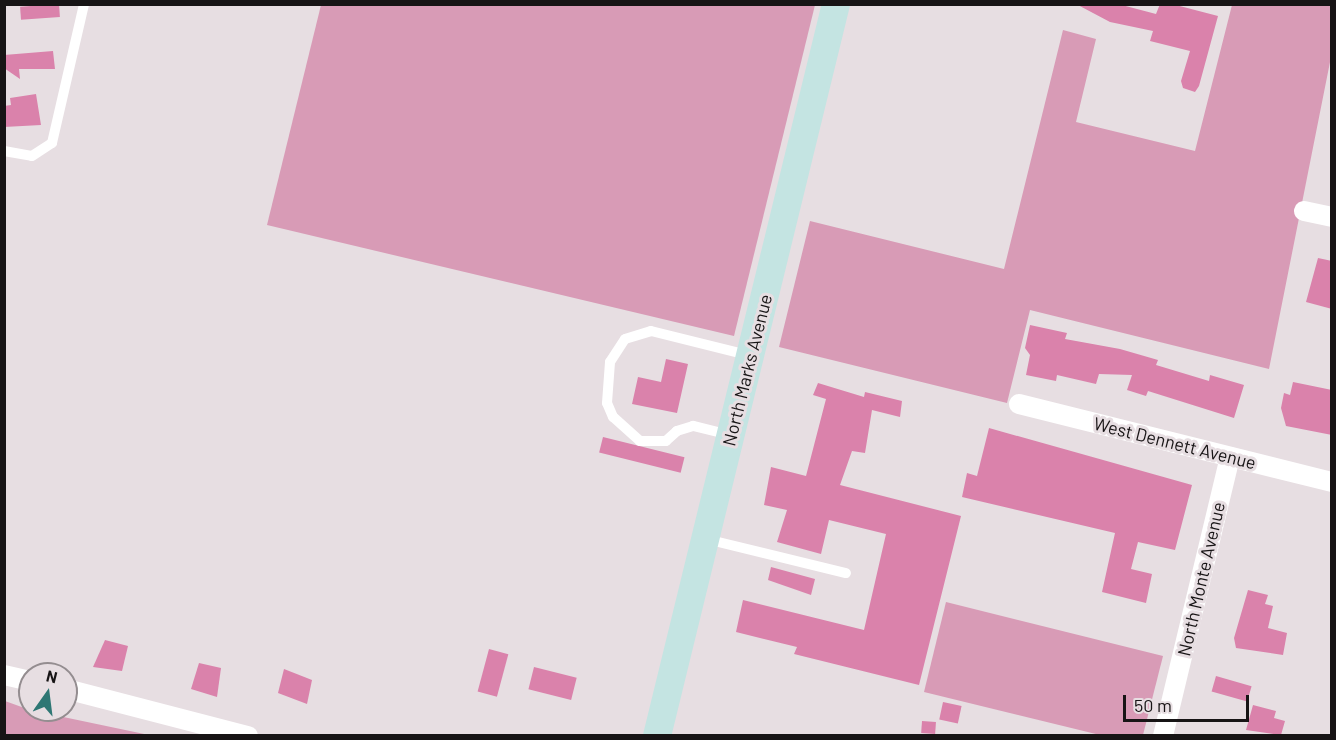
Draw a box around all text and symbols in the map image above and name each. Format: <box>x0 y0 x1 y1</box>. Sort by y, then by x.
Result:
street label: North Marks Avenue <box>718 292 776 448</box>
street label: West Dennett Avenue <box>1092 412 1258 474</box>
street label: North Monte Avenue <box>1173 500 1229 658</box>
north arrow <box>18 662 78 722</box>
text: N <box>45 665 59 686</box>
scale bar <box>1126 683 1252 721</box>
text: 50 m <box>1134 694 1172 716</box>

